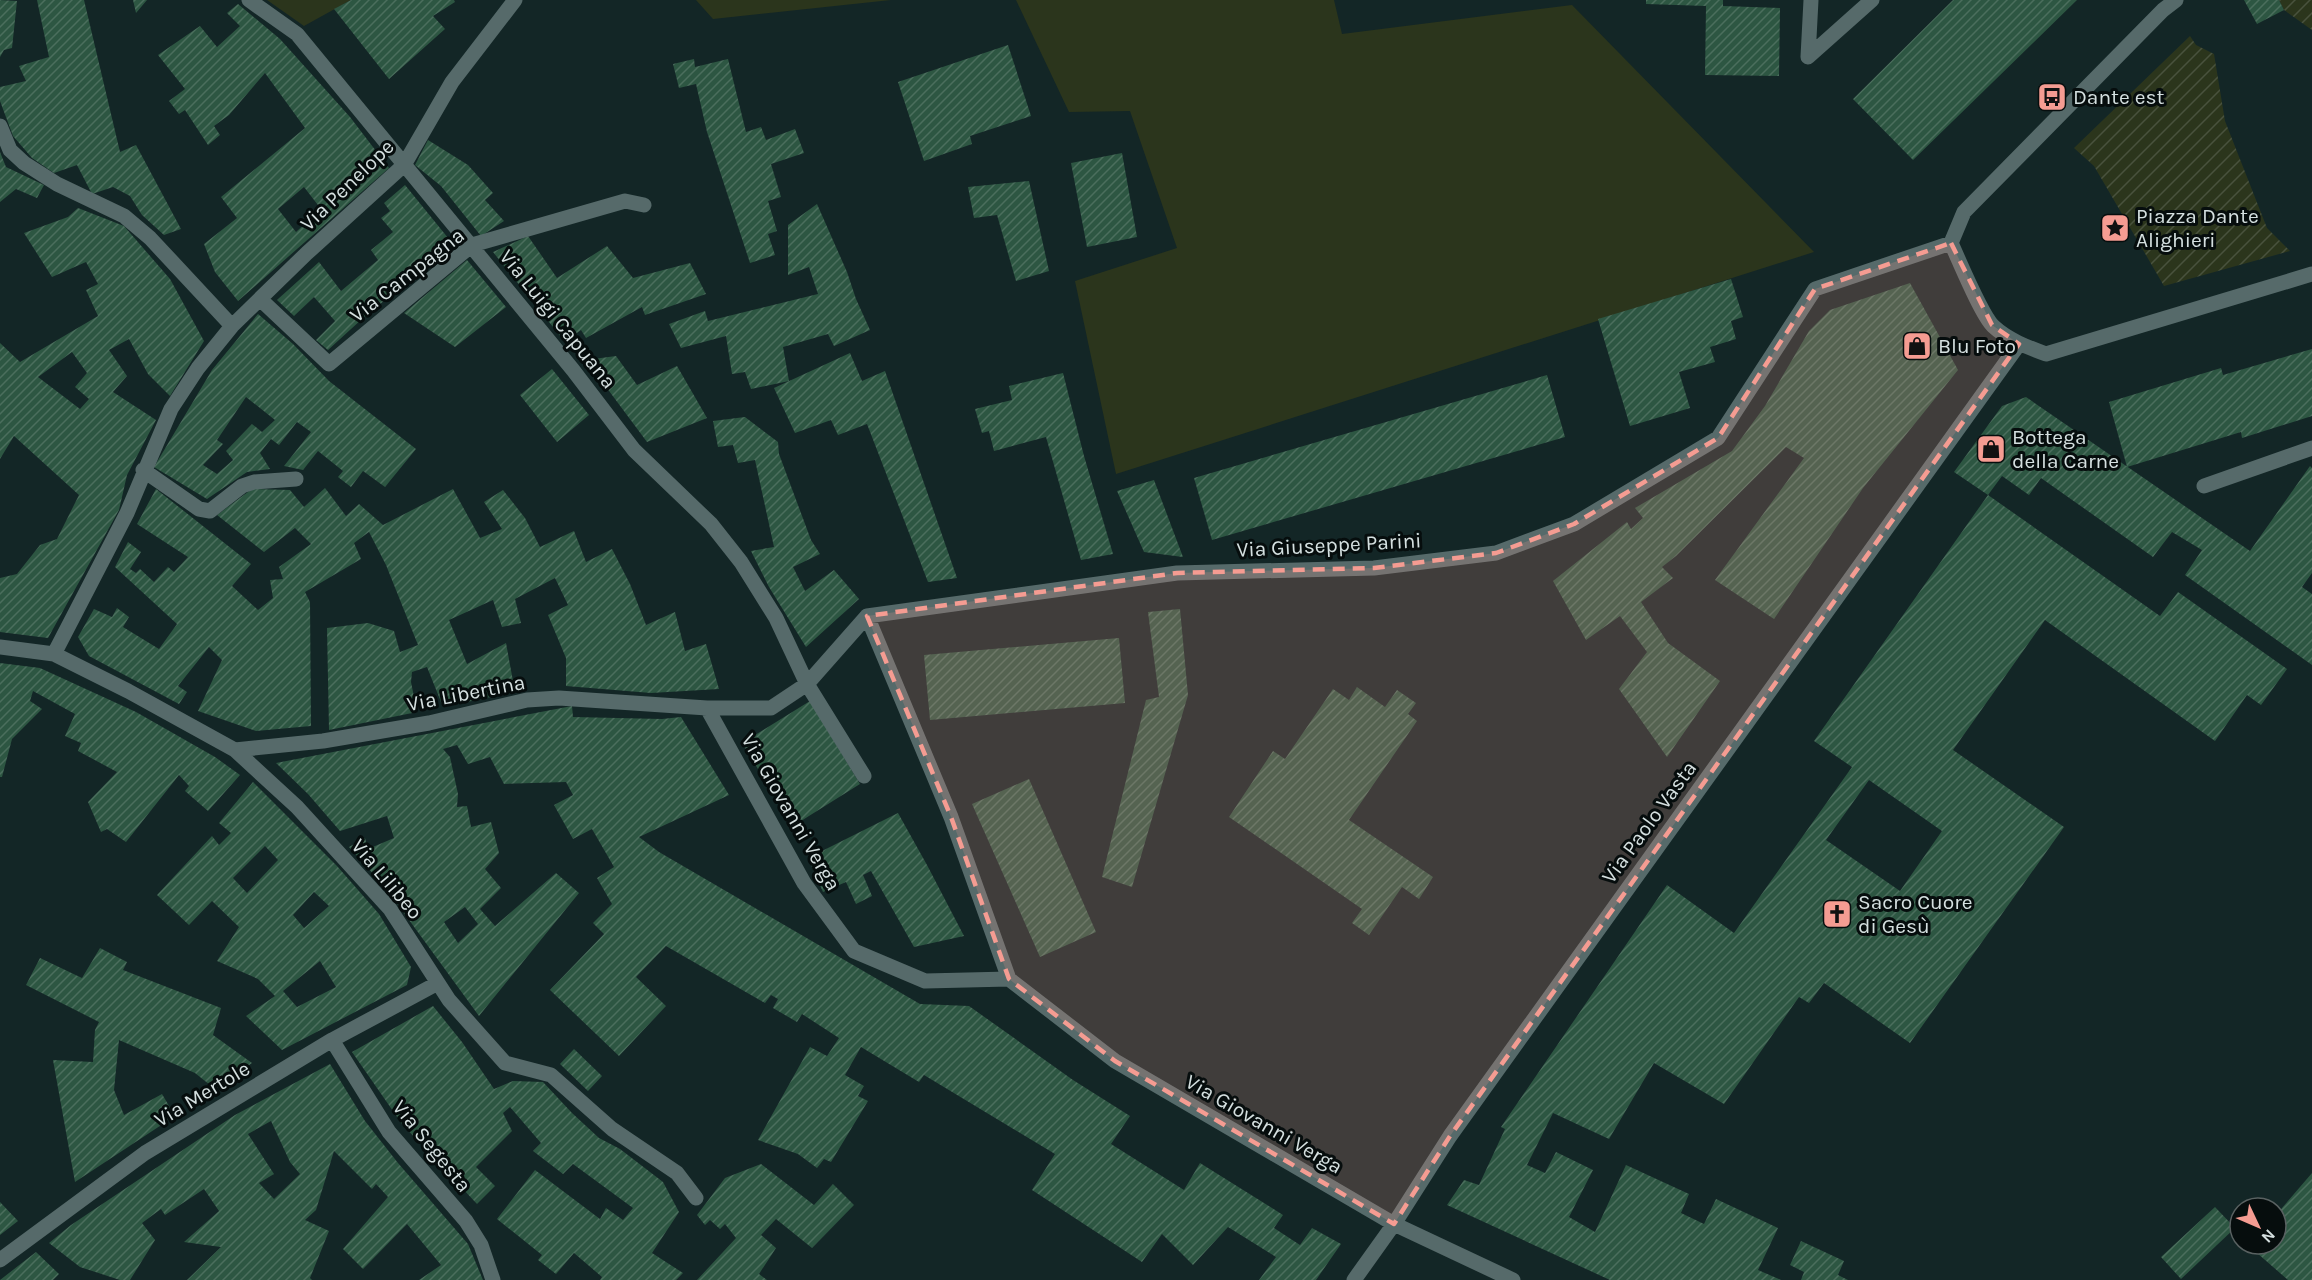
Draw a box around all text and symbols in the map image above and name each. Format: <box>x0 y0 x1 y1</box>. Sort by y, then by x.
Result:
bus stop icon: Dante est <box>2036 81 2068 113</box>
place label: Dante est <box>2073 85 2165 109</box>
street label: Via Penelope <box>295 134 399 236</box>
place label: Piazza Dante Alighieri <box>2136 204 2259 252</box>
place icon: Piazza Dante Alighieri <box>2099 212 2131 244</box>
street label: Via Campagna <box>345 223 469 327</box>
street label: Via Luigi Capuana <box>495 245 621 393</box>
shop icon: Blu Foto <box>1901 330 1933 362</box>
place label: Blu Foto <box>1938 334 2016 358</box>
place label: Bottega della Carne <box>2012 425 2119 473</box>
shop icon: Bottega della Carne <box>1975 433 2007 465</box>
street label: Via Giuseppe Parini <box>1236 528 1422 562</box>
street label: Via Libertina <box>405 670 527 716</box>
street label: Via Giovanni Verga <box>736 729 846 895</box>
street label: Via Paolo Vasta <box>1597 756 1701 888</box>
street label: Via Lilibeo <box>346 834 428 924</box>
place label: Sacro Cuore di Gesù <box>1858 890 1973 938</box>
church icon: Sacro Cuore di Gesù <box>1821 898 1853 930</box>
street label: Via Mertole <box>150 1056 254 1132</box>
street label: Via Giovanni Verga <box>1181 1069 1347 1179</box>
street label: Via Segesta <box>388 1095 476 1197</box>
north arrow <box>2228 1196 2288 1256</box>
text: N <box>2258 1225 2279 1247</box>

